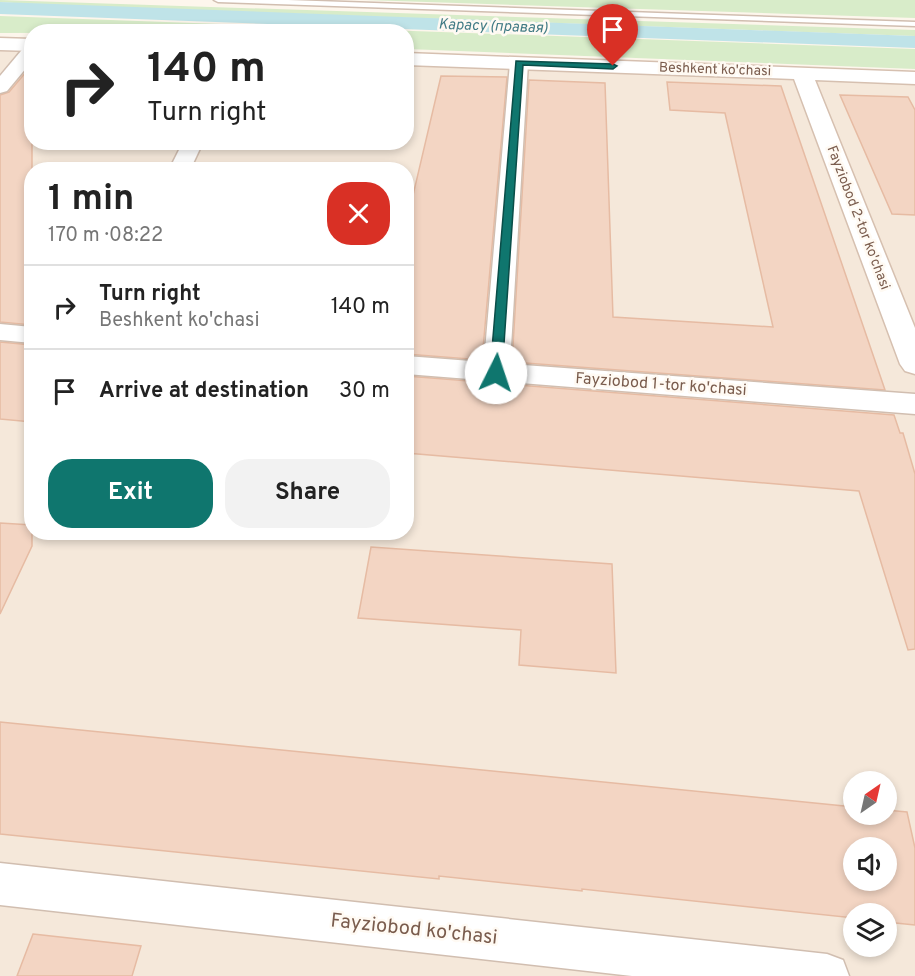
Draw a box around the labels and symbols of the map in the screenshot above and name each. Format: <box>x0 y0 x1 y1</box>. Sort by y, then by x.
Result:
pin <box>587 4 638 66</box>
water label: Карасу (правая) <box>438 16 548 38</box>
street label: Beshkent ko'chasi <box>659 60 771 80</box>
street label: Fayziobod 2-tor ko'chasi <box>823 144 893 292</box>
position arrow <box>464 341 528 405</box>
street label: Fayziobod 1-tor ko'chasi <box>575 369 747 401</box>
north arrow <box>843 771 897 825</box>
street label: Fayziobod ko'chasi <box>329 908 499 952</box>

